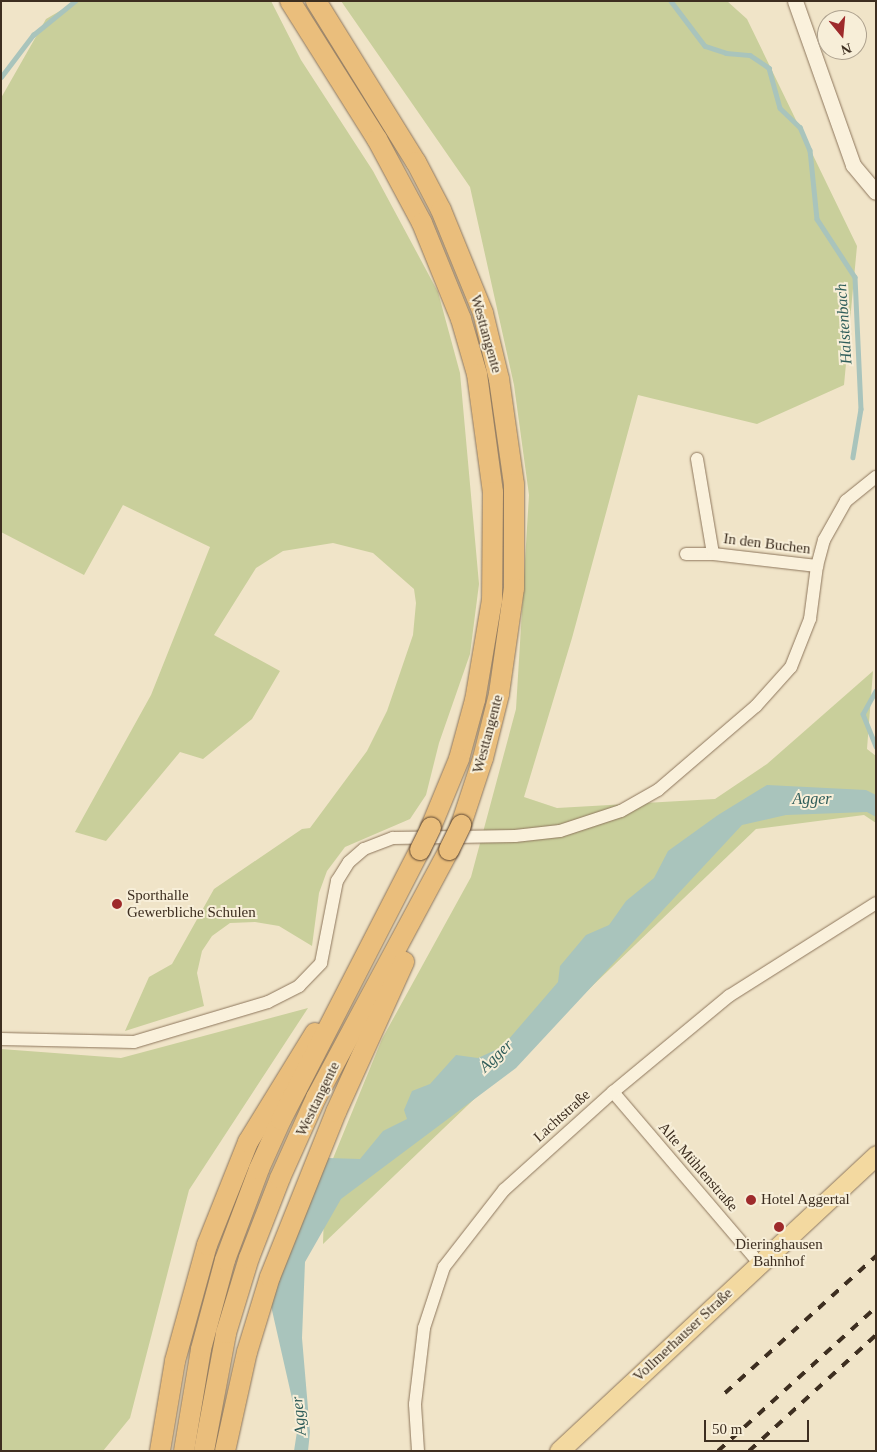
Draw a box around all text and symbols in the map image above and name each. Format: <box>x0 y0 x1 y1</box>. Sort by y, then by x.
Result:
north arrow <box>817 10 867 60</box>
text: N <box>839 40 853 58</box>
water label: Halstenbach <box>832 283 856 365</box>
street label: Westtangente <box>466 293 506 375</box>
street label: In den Buchen <box>722 530 812 558</box>
street label: Westtangente <box>469 693 507 775</box>
water label: Agger <box>792 789 832 809</box>
place label: Sporthalle Gewerbliche Schulen <box>127 886 256 921</box>
marker: Sporthalle Gewerbliche Schulen <box>111 898 123 910</box>
water label: Agger <box>475 1036 517 1076</box>
street label: Westtangente <box>292 1059 344 1139</box>
street label: Lachtstraße <box>530 1086 594 1146</box>
street label: Alte Mühlenstraße <box>654 1119 742 1215</box>
place label: Hotel Aggertal <box>761 1191 851 1209</box>
marker: Hotel Aggertal <box>745 1194 757 1206</box>
marker: Dieringhausen Bahnhof <box>773 1221 785 1233</box>
place label: Dieringhausen Bahnhof <box>735 1235 823 1270</box>
street label: Vollmerhauser Straße <box>630 1284 736 1386</box>
water label: Agger <box>287 1396 311 1436</box>
scale bar <box>707 1410 812 1442</box>
text: 50 m <box>712 1421 742 1437</box>

